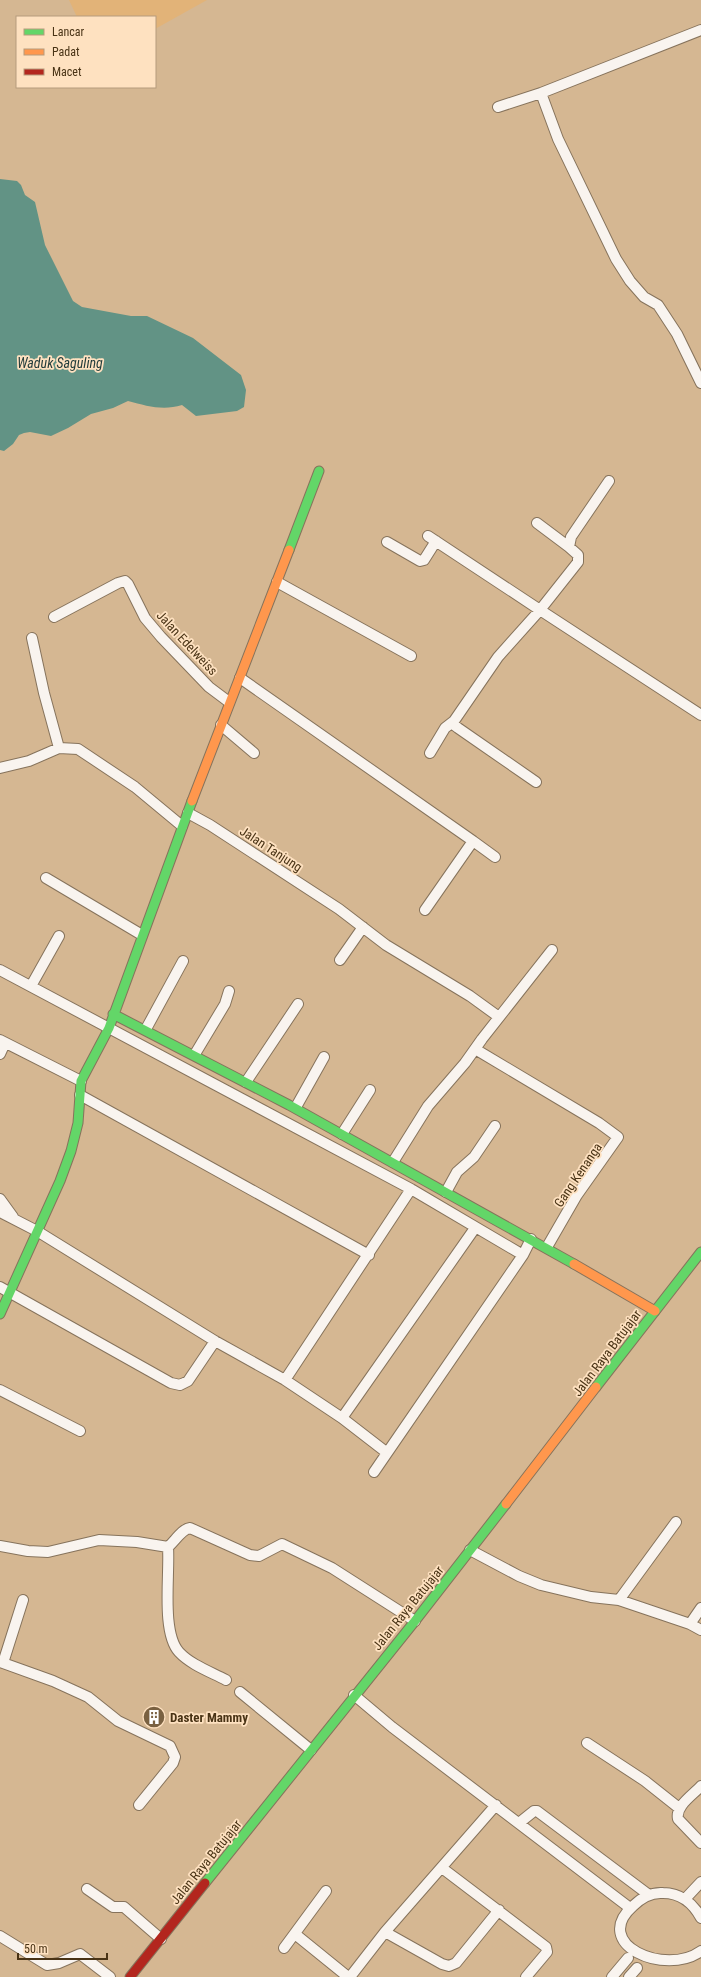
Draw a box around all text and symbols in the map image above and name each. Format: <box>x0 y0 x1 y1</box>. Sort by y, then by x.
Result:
legend <box>16 16 156 88</box>
text: Lancar <box>52 25 85 39</box>
text: Padat <box>52 45 80 59</box>
text: Macet <box>52 65 82 79</box>
water label: Waduk Saguling <box>17 355 103 371</box>
street label: Jalan Edelweiss <box>153 608 221 678</box>
street label: Jalan Tanjung <box>237 823 305 875</box>
street label: Gang Kenanga <box>551 1140 605 1210</box>
street label: Jalan Raya Batujajar <box>570 1307 644 1399</box>
street label: Jalan Raya Batujajar <box>369 1563 447 1653</box>
building icon: Daster Mammy <box>141 1704 167 1730</box>
place label: Daster Mammy <box>170 1710 248 1725</box>
street label: Jalan Raya Batujajar <box>167 1817 245 1907</box>
scale bar <box>18 1935 107 1961</box>
text: 50 m <box>24 1942 48 1956</box>

